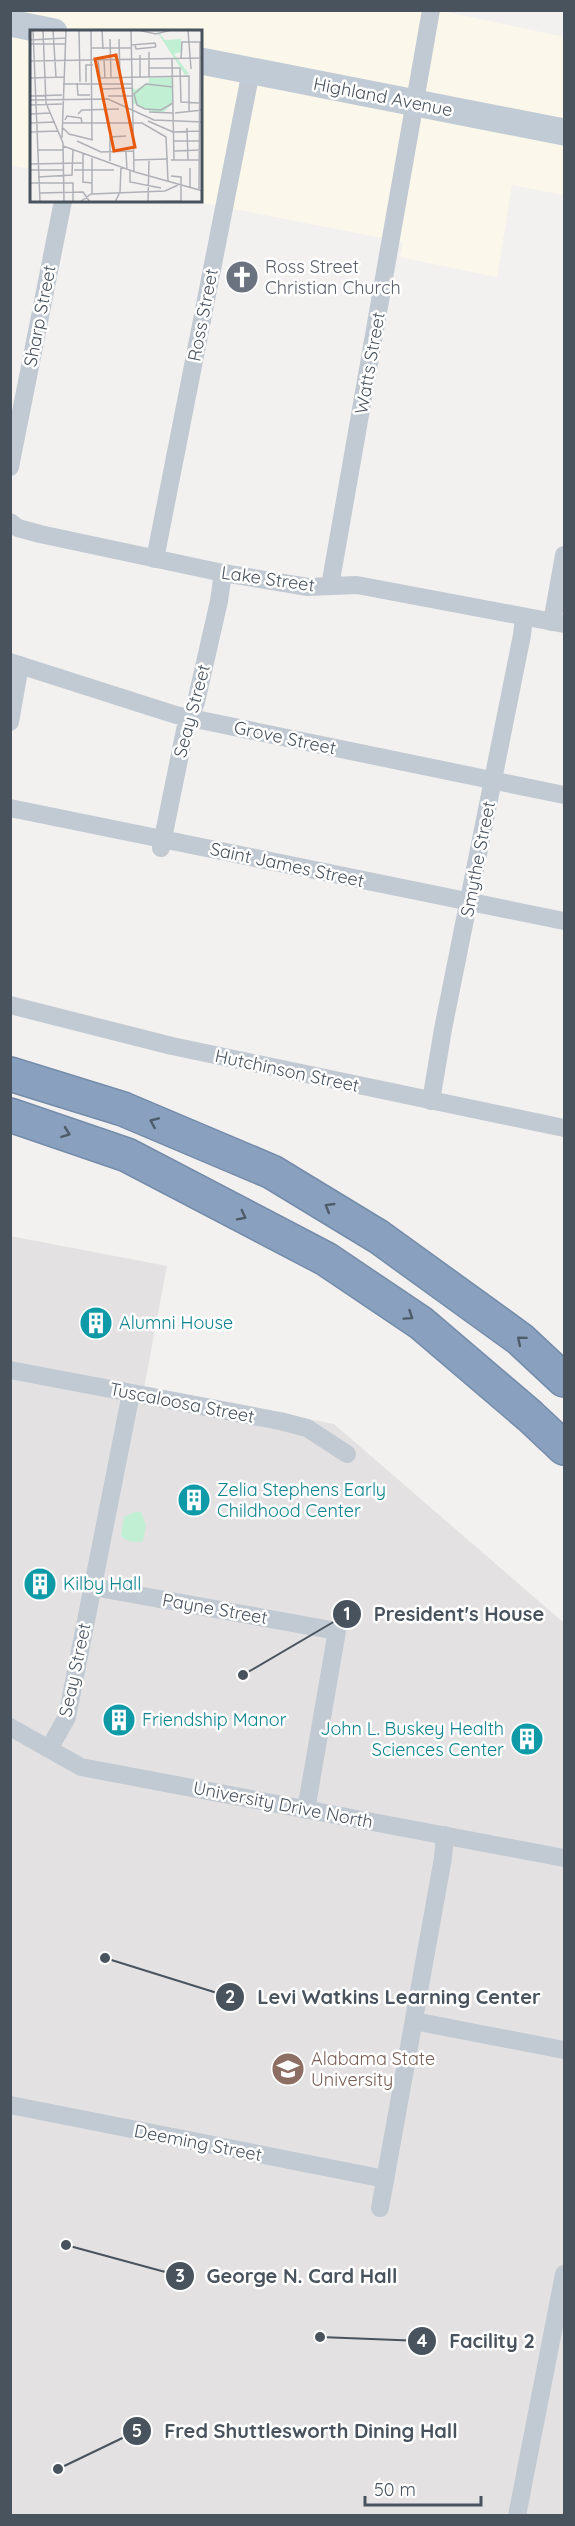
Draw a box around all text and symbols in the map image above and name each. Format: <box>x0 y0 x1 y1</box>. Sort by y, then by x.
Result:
inset map <box>30 30 202 202</box>
street label: Highland Avenue <box>312 72 455 121</box>
place label: Ross Street Christian Church <box>265 255 401 299</box>
church icon: Ross Street Christian Church <box>224 259 260 295</box>
street label: Sharp Street <box>18 263 61 369</box>
street label: Ross Street <box>182 267 223 363</box>
street label: Watts Street <box>349 310 390 416</box>
street label: Lake Street <box>220 561 316 596</box>
street label: Seay Street <box>168 662 215 760</box>
street label: Grove Street <box>232 715 338 760</box>
street label: Smythe Street <box>455 799 500 919</box>
street label: Saint James Street <box>208 837 366 892</box>
street label: Hutchinson Street <box>213 1044 361 1097</box>
one-way arrow <box>149 1117 160 1129</box>
one-way arrow <box>60 1126 71 1139</box>
one-way arrow <box>325 1202 335 1214</box>
one-way arrow <box>236 1209 246 1220</box>
building icon: Alumni House <box>78 1305 114 1341</box>
one-way arrow <box>403 1308 414 1319</box>
place label: Alumni House <box>119 1311 233 1334</box>
one-way arrow <box>517 1337 528 1348</box>
street label: Tuscaloosa Street <box>108 1377 256 1428</box>
place label: Zelia Stephens Early Childhood Center <box>217 1478 386 1522</box>
building icon: Zelia Stephens Early Childhood Center <box>176 1482 212 1518</box>
building icon: Kilby Hall <box>22 1566 58 1602</box>
place label: Kilby Hall <box>63 1572 141 1595</box>
street label: Payne Street <box>161 1588 270 1629</box>
callout: President's House <box>332 1595 556 1633</box>
text: President's House <box>374 1601 544 1626</box>
text: 1 <box>343 1602 351 1625</box>
street label: Seay Street <box>53 1621 96 1719</box>
building icon: Friendship Manor <box>101 1702 137 1738</box>
place label: Friendship Manor <box>142 1708 287 1731</box>
place label: John L. Buskey Health Sciences Center <box>320 1717 504 1761</box>
building icon: John L. Buskey Health Sciences Center <box>509 1721 545 1757</box>
street label: University Drive North <box>191 1776 375 1833</box>
callout: Levi Watkins Learning Center <box>215 1978 552 2016</box>
text: Levi Watkins Learning Center <box>257 1984 541 2009</box>
text: 2 <box>225 1985 235 2008</box>
place label: Alabama State University <box>311 2047 435 2091</box>
school or university icon: Alabama State University <box>270 2051 306 2087</box>
street label: Deeming Street <box>132 2119 264 2166</box>
callout: George N. Card Hall <box>165 2257 410 2295</box>
text: George N. Card Hall <box>207 2263 397 2288</box>
text: 3 <box>175 2264 185 2287</box>
callout: Facility 2 <box>407 2322 547 2360</box>
text: Facility 2 <box>449 2328 535 2353</box>
text: 4 <box>417 2329 428 2352</box>
callout: Fred Shuttlesworth Dining Hall <box>122 2412 470 2450</box>
text: Fred Shuttlesworth Dining Hall <box>164 2418 458 2443</box>
text: 5 <box>132 2419 142 2442</box>
scale bar <box>365 2469 480 2507</box>
text: 50 m <box>374 2478 416 2501</box>

